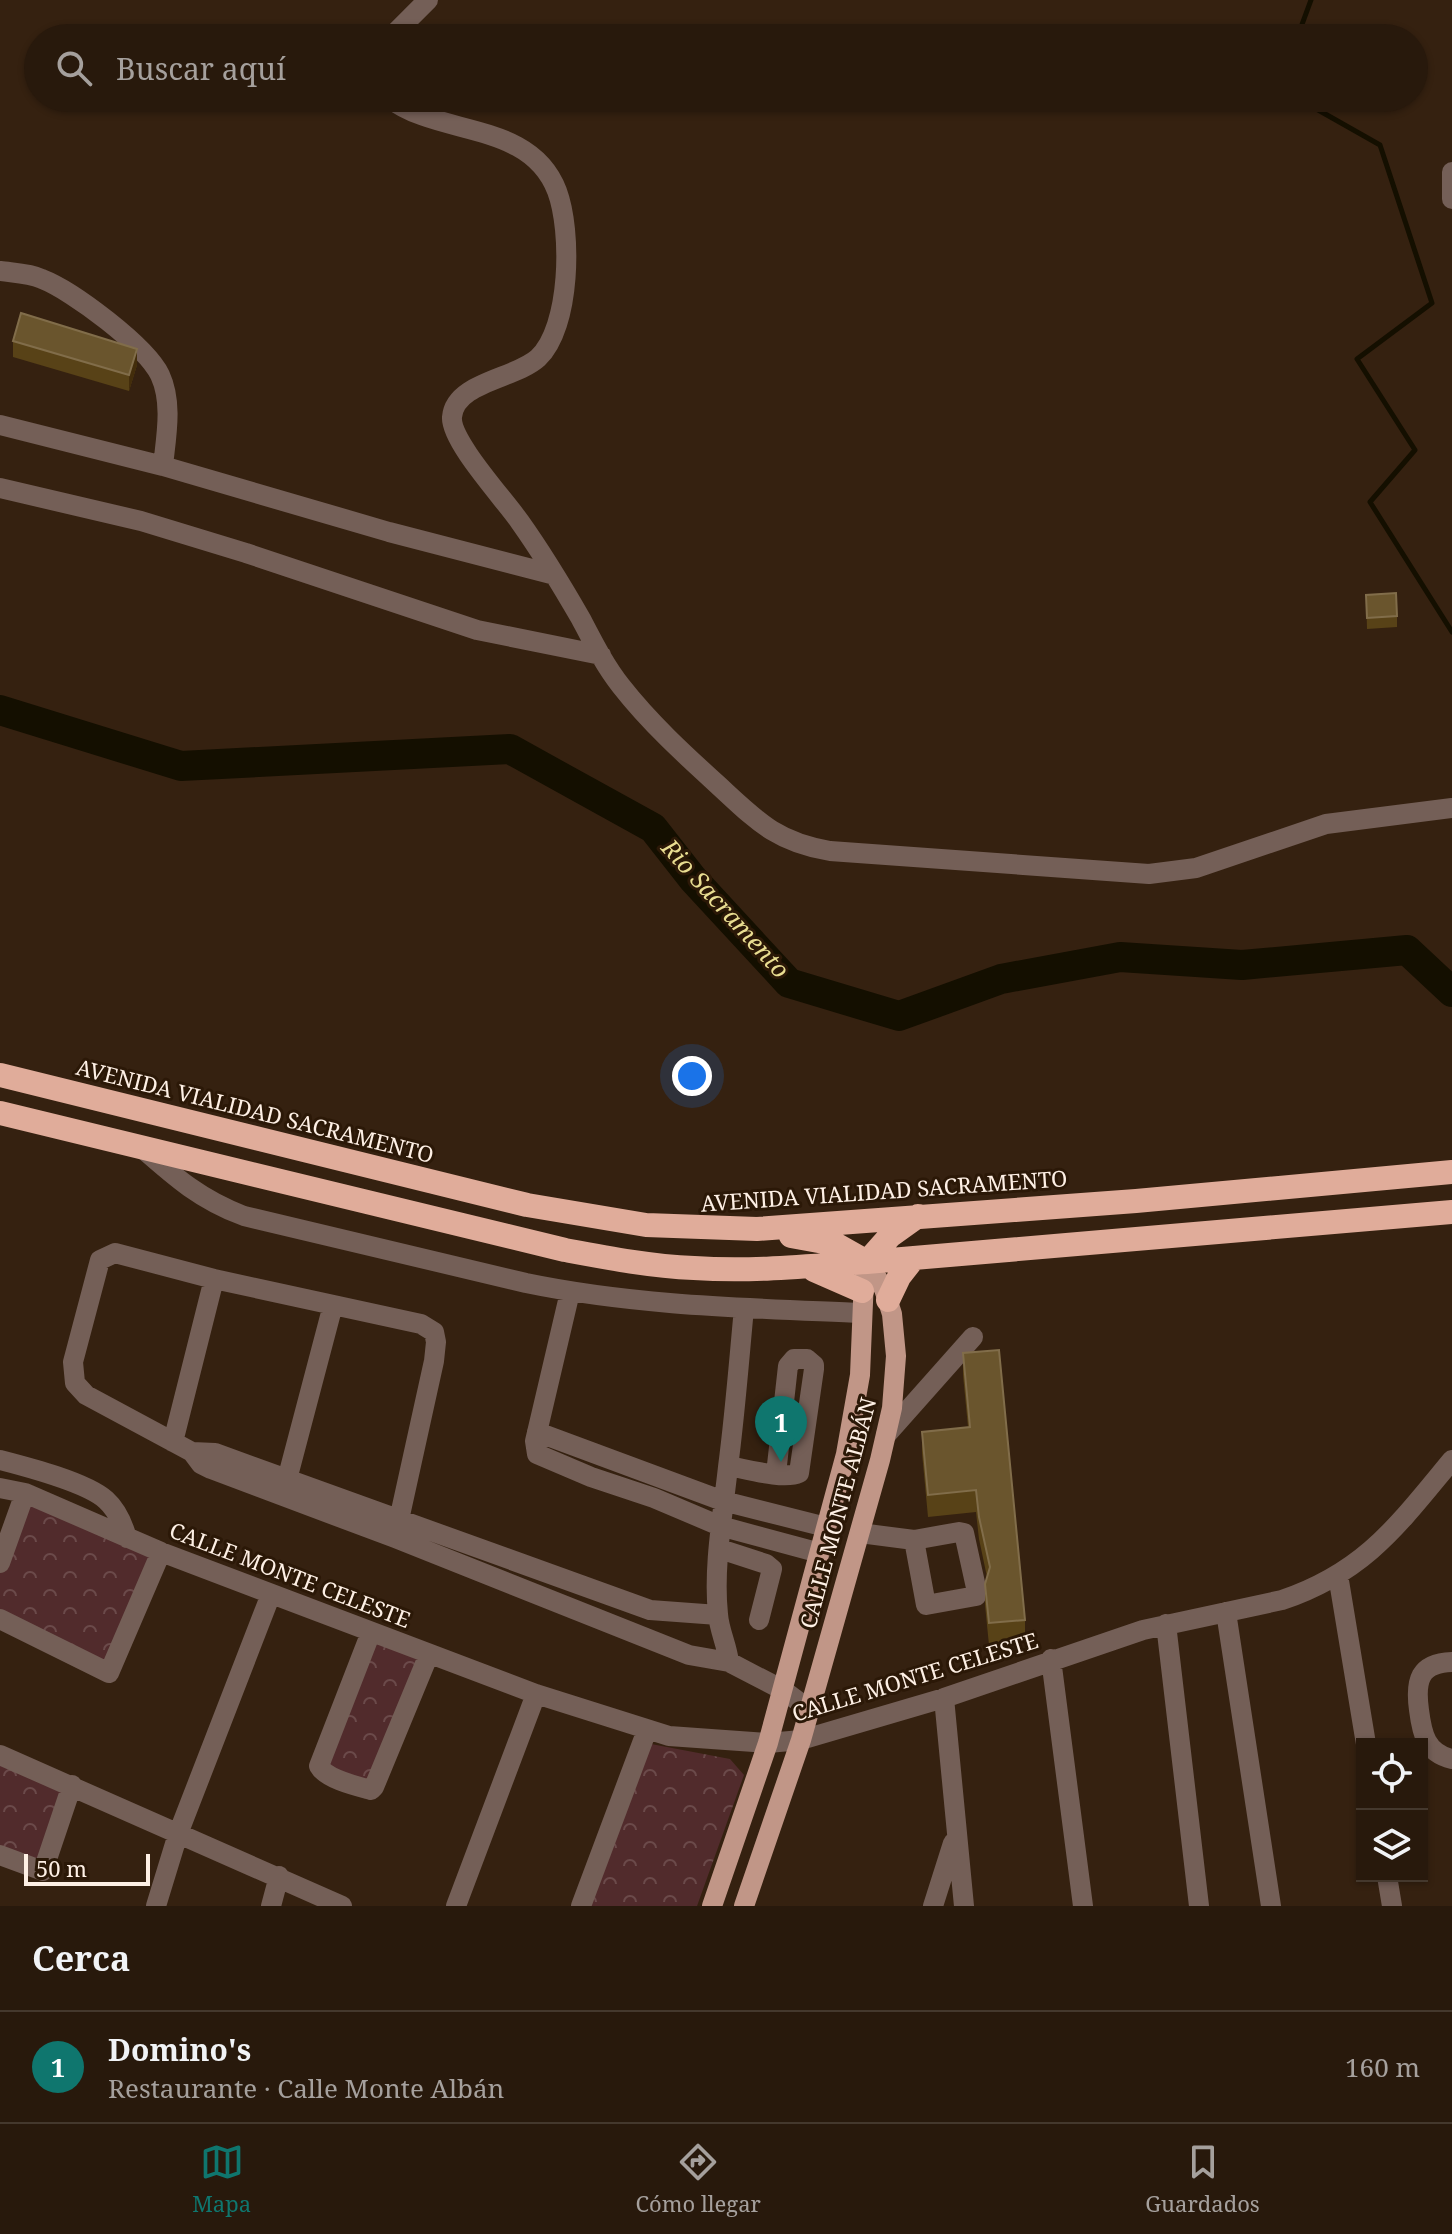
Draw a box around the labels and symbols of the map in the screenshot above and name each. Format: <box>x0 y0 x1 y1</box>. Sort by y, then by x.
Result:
water label: Rio Sacramento <box>654 830 798 985</box>
street label: AVENIDA VIALIDAD SACRAMENTO <box>73 1051 437 1169</box>
your location <box>672 1056 712 1096</box>
street label: AVENIDA VIALIDAD SACRAMENTO <box>700 1162 1068 1218</box>
street label: CALLE MONTE ALBÁN <box>792 1394 882 1632</box>
pin: 1 <box>755 1396 807 1462</box>
street label: CALLE MONTE CELESTE <box>166 1514 415 1634</box>
street label: CALLE MONTE CELESTE <box>788 1624 1041 1728</box>
scale bar <box>24 1850 150 1886</box>

